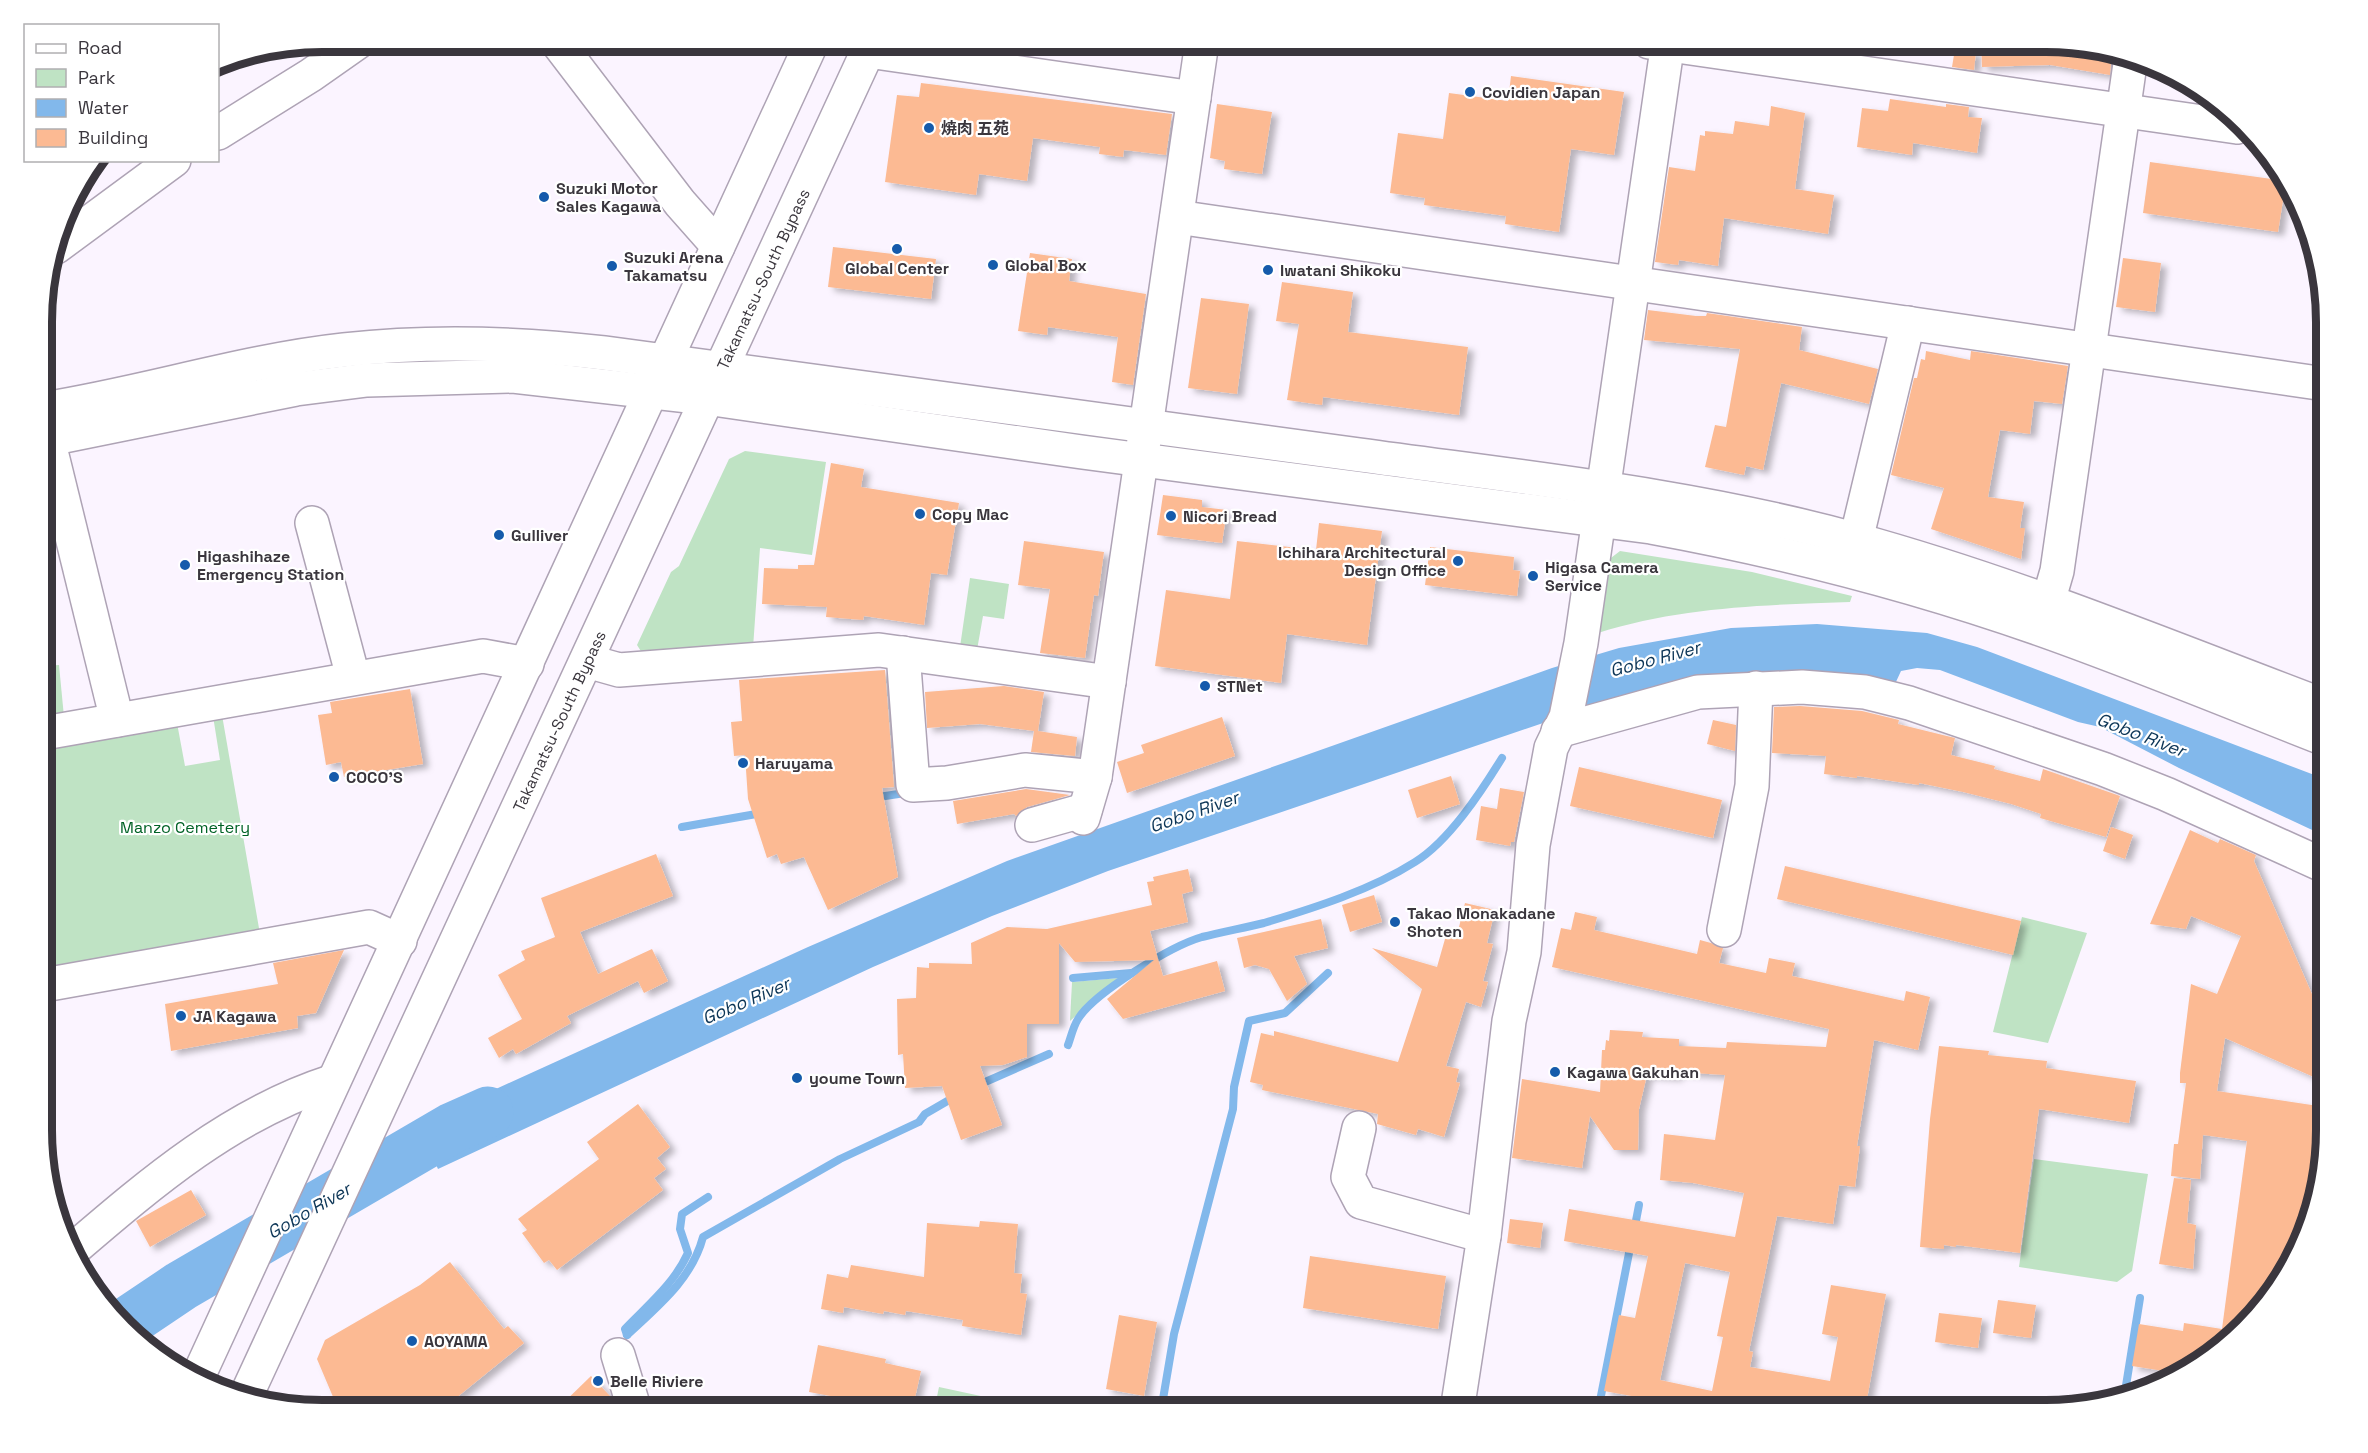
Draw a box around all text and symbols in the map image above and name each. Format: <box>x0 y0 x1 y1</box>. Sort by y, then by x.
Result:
legend <box>24 24 219 162</box>
text: Road <box>78 36 122 59</box>
text: Park <box>78 66 116 89</box>
place label: Covidien Japan <box>1482 82 1600 103</box>
marker: Covidien Japan <box>1463 85 1477 99</box>
text: Water <box>78 96 129 119</box>
place label: 焼肉 五苑 <box>941 118 1009 139</box>
marker: 焼肉 五苑 <box>922 121 936 135</box>
text: Building <box>78 126 148 149</box>
place label: Suzuki Motor Sales Kagawa <box>556 178 661 217</box>
street label: Takamatsu-South Bypass <box>712 185 815 373</box>
marker: Suzuki Motor Sales Kagawa <box>537 190 551 204</box>
marker: Global Center <box>890 242 904 256</box>
place label: Suzuki Arena Takamatsu <box>624 247 723 286</box>
place label: Global Box <box>1005 255 1087 276</box>
place label: Global Center <box>845 258 949 279</box>
marker: Global Box <box>986 258 1000 272</box>
marker: Suzuki Arena Takamatsu <box>605 259 619 273</box>
place label: Iwatani Shikoku <box>1280 260 1401 281</box>
marker: Iwatani Shikoku <box>1261 263 1275 277</box>
place label: Copy Mac <box>932 504 1009 525</box>
place label: Nicori Bread <box>1183 506 1277 527</box>
marker: Copy Mac <box>913 507 927 521</box>
marker: Nicori Bread <box>1164 509 1178 523</box>
place label: Gulliver <box>511 525 568 546</box>
marker: Gulliver <box>492 528 506 542</box>
place label: Ichihara Architectural Design Office <box>1278 542 1446 581</box>
place label: Higashihaze Emergency Station <box>197 546 344 585</box>
marker: Ichihara Architectural Design Office <box>1451 554 1465 568</box>
place label: Higasa Camera Service <box>1545 557 1659 596</box>
marker: Higashihaze Emergency Station <box>178 558 192 572</box>
marker: Higasa Camera Service <box>1526 569 1540 583</box>
street label: Takamatsu-South Bypass <box>508 627 611 815</box>
water label: Gobo River <box>1607 635 1705 682</box>
place label: STNet <box>1217 676 1263 697</box>
marker: STNet <box>1198 679 1212 693</box>
water label: Gobo River <box>2094 707 2191 763</box>
place label: Haruyama <box>755 753 833 774</box>
marker: Haruyama <box>736 756 750 770</box>
place label: COCO'S <box>346 767 403 788</box>
marker: COCO'S <box>327 770 341 784</box>
water label: Gobo River <box>1146 785 1244 838</box>
park label: Manzo Cemetery <box>120 817 250 838</box>
place label: Takao Monakadane Shoten <box>1407 903 1556 942</box>
marker: Takao Monakadane Shoten <box>1388 915 1402 929</box>
water label: Gobo River <box>699 971 795 1029</box>
place label: JA Kagawa <box>193 1006 277 1027</box>
marker: JA Kagawa <box>174 1009 188 1023</box>
place label: Kagawa Gakuhan <box>1567 1062 1699 1083</box>
marker: Kagawa Gakuhan <box>1548 1065 1562 1079</box>
place label: youme Town <box>809 1068 905 1089</box>
marker: youme Town <box>790 1071 804 1085</box>
water label: Gobo River <box>263 1176 357 1244</box>
place label: AOYAMA <box>424 1331 488 1352</box>
marker: AOYAMA <box>405 1334 419 1348</box>
place label: Belle Riviere <box>610 1371 704 1392</box>
marker: Belle Riviere <box>591 1374 605 1388</box>

